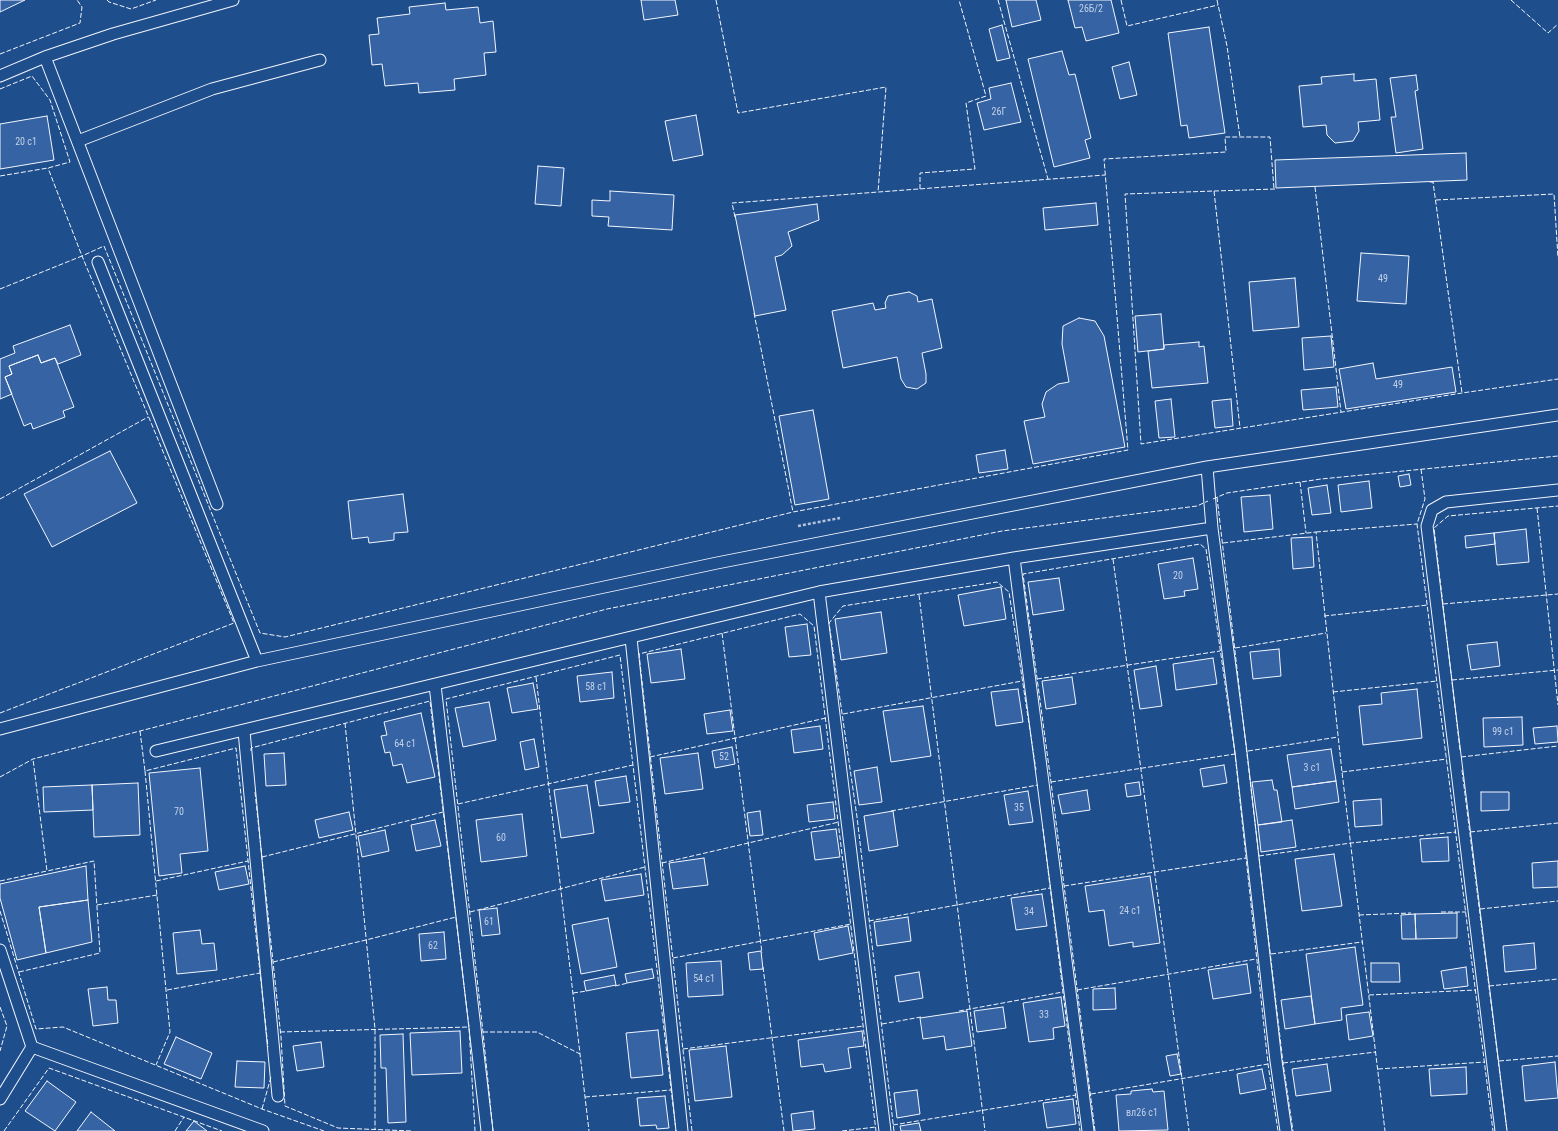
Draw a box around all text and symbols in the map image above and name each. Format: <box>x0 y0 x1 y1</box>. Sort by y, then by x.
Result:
house number: 26Б/2 <box>1079 3 1103 15</box>
house number: 26Г <box>992 106 1006 118</box>
house number: 20 с1 <box>15 136 37 148</box>
house number: 49 <box>1378 273 1388 285</box>
house number: 49 <box>1393 379 1403 391</box>
house number: 20 <box>1173 570 1183 582</box>
house number: 58 с1 <box>585 681 607 693</box>
house number: 99 с1 <box>1492 726 1514 738</box>
house number: 64 с1 <box>394 738 416 750</box>
house number: 52 <box>719 751 729 763</box>
house number: 3 с1 <box>1304 762 1320 774</box>
house number: 35 <box>1014 802 1024 814</box>
house number: 70 <box>174 806 184 818</box>
house number: 60 <box>496 832 506 844</box>
house number: 24 с1 <box>1119 905 1141 917</box>
house number: 34 <box>1024 906 1034 918</box>
house number: 61 <box>484 916 494 928</box>
house number: 62 <box>428 940 438 952</box>
house number: 54 с1 <box>693 973 715 985</box>
house number: 33 <box>1039 1009 1049 1021</box>
house number: вл26 с1 <box>1126 1107 1158 1119</box>

